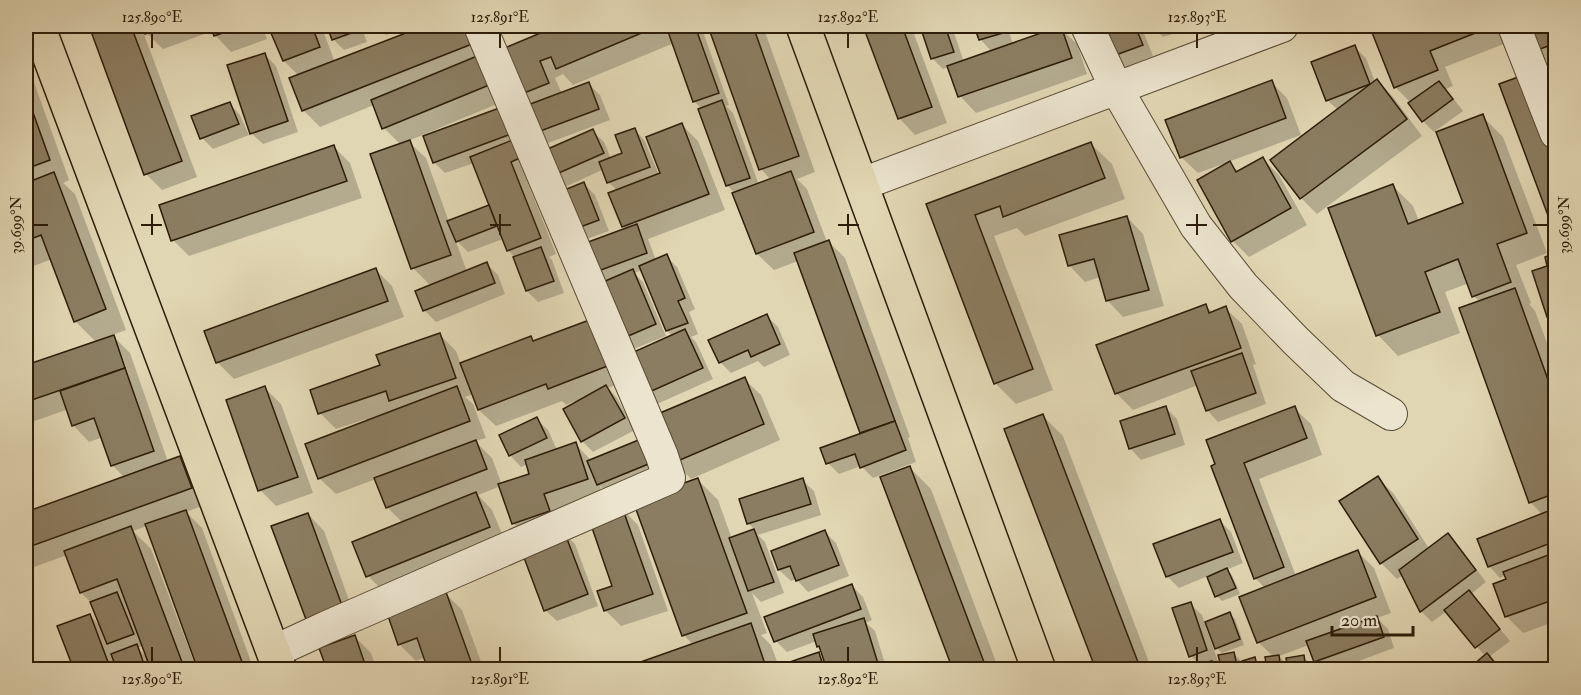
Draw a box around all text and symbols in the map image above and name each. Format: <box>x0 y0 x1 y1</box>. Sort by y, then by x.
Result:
text: 125.890°E <box>122 8 183 27</box>
text: 125.891°E <box>471 8 529 27</box>
text: 125.892°E <box>818 8 878 27</box>
text: 125.893°E <box>1168 8 1227 27</box>
text: 39.699°N <box>7 195 26 254</box>
text: 39.699°N <box>1555 195 1574 254</box>
scale bar <box>1332 599 1413 637</box>
text: 20 m <box>1341 609 1377 632</box>
text: 125.890°E <box>122 670 183 689</box>
text: 125.891°E <box>471 670 529 689</box>
text: 125.892°E <box>818 670 878 689</box>
text: 125.893°E <box>1168 670 1227 689</box>

